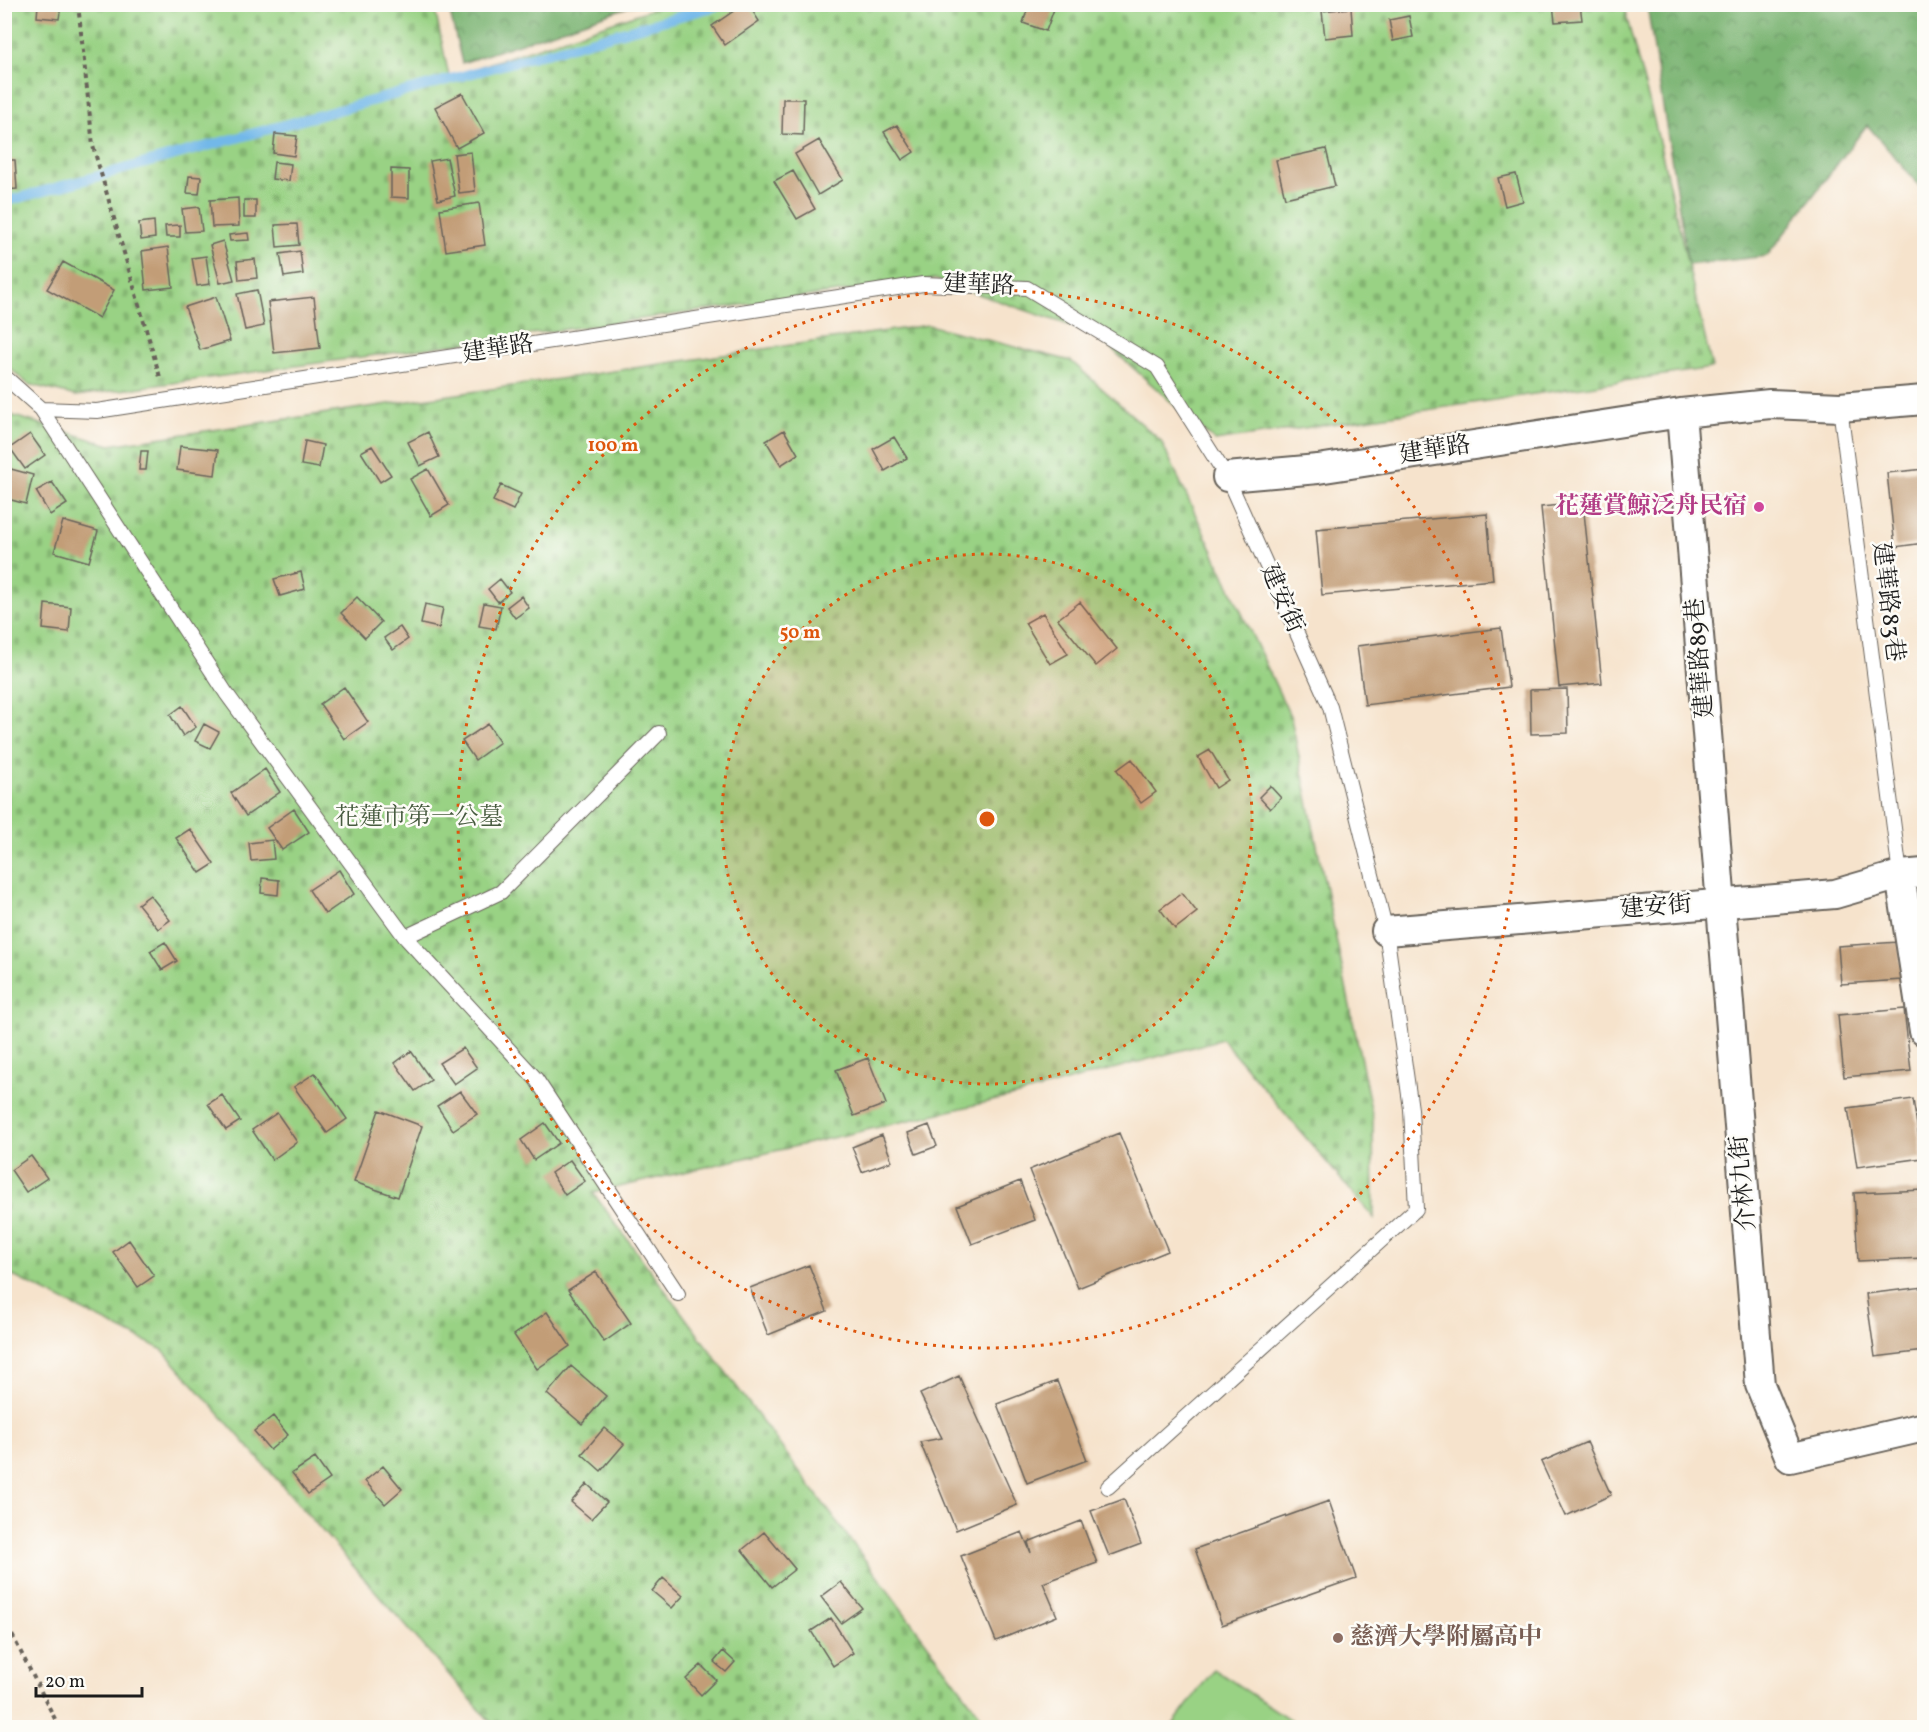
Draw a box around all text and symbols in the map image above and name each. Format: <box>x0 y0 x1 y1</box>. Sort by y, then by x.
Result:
street label: 建華路 <box>942 268 1016 304</box>
street label: 建華路 <box>460 328 536 372</box>
street label: 建華路 <box>1397 429 1473 473</box>
text: 100 m <box>588 434 638 459</box>
place label: 花蓮賞鯨泛舟民宿 <box>1555 490 1747 524</box>
marker: 花蓮賞鯨泛舟民宿 <box>1752 500 1766 514</box>
street label: 建華路83巷 <box>1863 540 1911 664</box>
street label: 建安街 <box>1251 559 1311 639</box>
street label: 建華路89巷 <box>1679 596 1723 720</box>
text: 50 m <box>780 621 820 646</box>
park label: 花蓮市第一公墓 <box>335 801 503 835</box>
centre of rings <box>977 809 997 829</box>
street label: 建安街 <box>1619 888 1693 928</box>
street label: 介林九街 <box>1723 1134 1765 1232</box>
place label: 慈濟大學附屬高中 <box>1350 1621 1542 1655</box>
marker: 慈濟大學附屬高中 <box>1331 1631 1345 1645</box>
scale bar <box>36 1660 142 1698</box>
text: 20 m <box>45 1670 85 1695</box>

